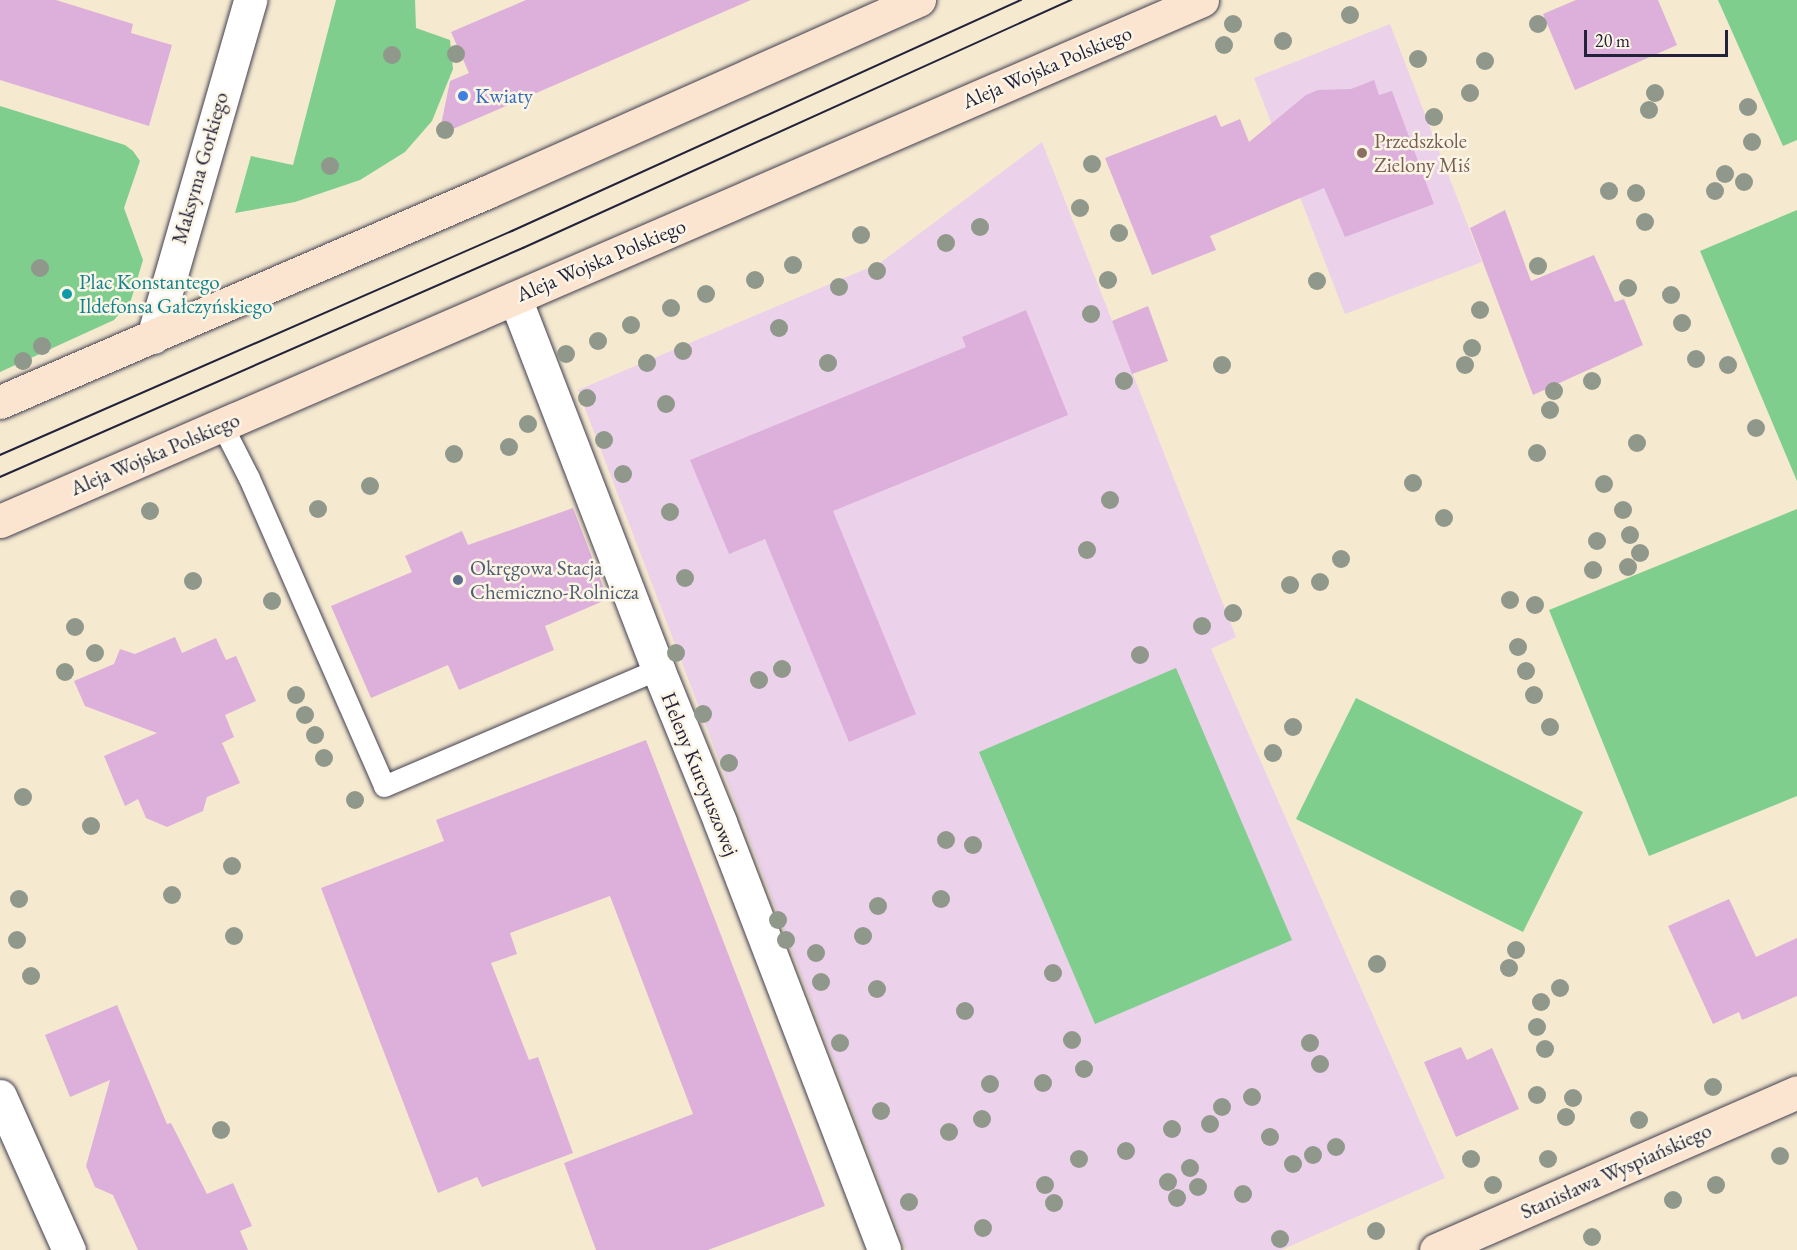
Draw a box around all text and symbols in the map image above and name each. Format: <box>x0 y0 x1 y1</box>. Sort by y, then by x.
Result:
scale bar <box>1587 18 1731 56</box>
street label: Aleja Wojska Polskiego <box>958 20 1136 114</box>
text: 20 m <box>1595 29 1630 52</box>
place label: Kwiaty <box>475 83 533 109</box>
street label: Maksyma Gorkiego <box>166 89 234 247</box>
marker: Kwiaty <box>456 89 470 103</box>
place label: Przedszkole Zielony Miś <box>1374 128 1470 178</box>
marker: Przedszkole Zielony Miś <box>1355 146 1369 160</box>
street label: Aleja Wojska Polskiego <box>512 213 690 307</box>
place label: Plac Konstantego Ildefonsa Gałczyńskiego <box>79 269 272 319</box>
marker: Plac Konstantego Ildefonsa Gałczyńskiego <box>60 287 74 301</box>
street label: Aleja Wojska Polskiego <box>66 407 244 501</box>
place label: Okręgowa Stacja Chemiczno-Rolnicza <box>470 555 639 605</box>
marker: Okręgowa Stacja Chemiczno-Rolnicza <box>451 573 465 587</box>
street label: Heleny Kurcyuszowej <box>656 688 744 860</box>
street label: Stanisława Wyspiańskiego <box>1517 1118 1715 1224</box>

